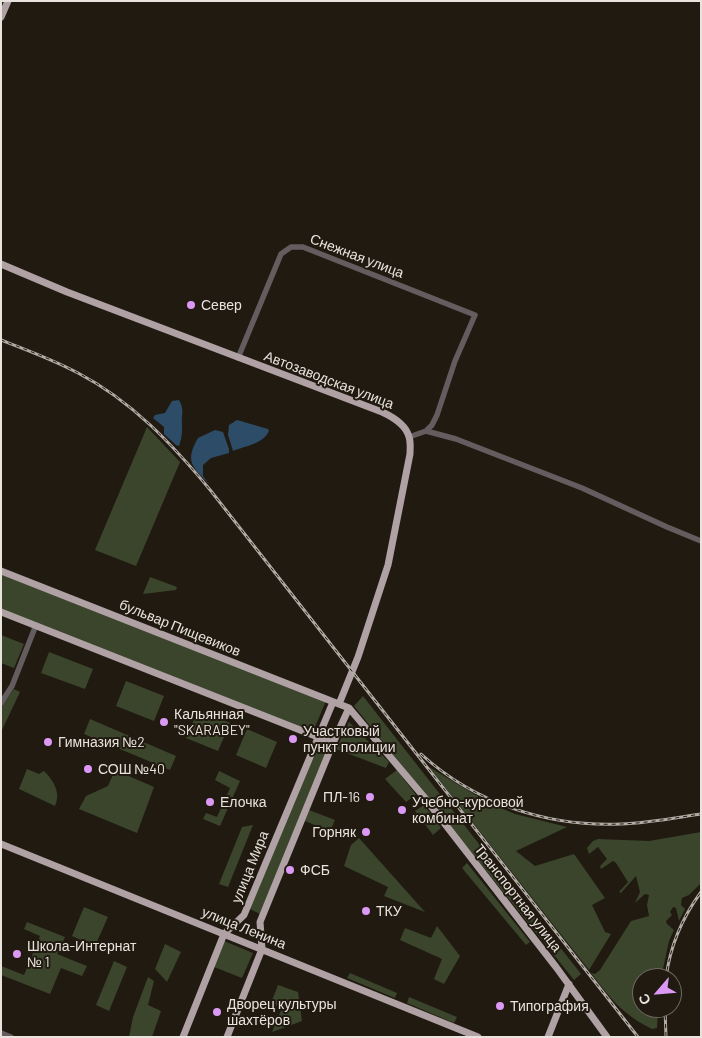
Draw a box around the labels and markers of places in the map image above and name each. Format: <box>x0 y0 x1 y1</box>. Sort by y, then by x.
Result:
place label: Север <box>201 297 242 313</box>
marker: Север <box>185 299 197 311</box>
place label: Кальянная "SKARABEY" <box>174 706 250 739</box>
marker: Кальянная "SKARABEY" <box>158 716 170 728</box>
place label: Участковый пункт полиции <box>303 723 396 756</box>
marker: Участковый пункт полиции <box>287 733 299 745</box>
place label: Гимназия №2 <box>58 734 145 750</box>
marker: Гимназия №2 <box>42 736 54 748</box>
place label: СОШ №40 <box>98 761 165 777</box>
marker: СОШ №40 <box>82 763 94 775</box>
place label: ПЛ-16 <box>323 789 360 805</box>
marker: ПЛ-16 <box>364 791 376 803</box>
place label: Елочка <box>220 794 267 810</box>
place label: Учебно-курсовой комбинат <box>412 794 524 826</box>
marker: Елочка <box>204 796 216 808</box>
marker: Учебно-курсовой комбинат <box>396 804 408 816</box>
place label: Горняк <box>312 824 356 840</box>
marker: Горняк <box>360 826 372 838</box>
place label: ФСБ <box>300 862 330 878</box>
marker: ФСБ <box>284 864 296 876</box>
place label: ТКУ <box>376 903 402 919</box>
marker: ТКУ <box>360 905 372 917</box>
place label: Школа-Интернат № 1 <box>27 938 136 970</box>
marker: Школа-Интернат № 1 <box>11 948 23 960</box>
place label: Дворец культуры шахтёров <box>227 996 337 1028</box>
place label: Типография <box>510 998 589 1014</box>
marker: Типография <box>494 1000 506 1012</box>
marker: Дворец культуры шахтёров <box>211 1006 223 1018</box>

